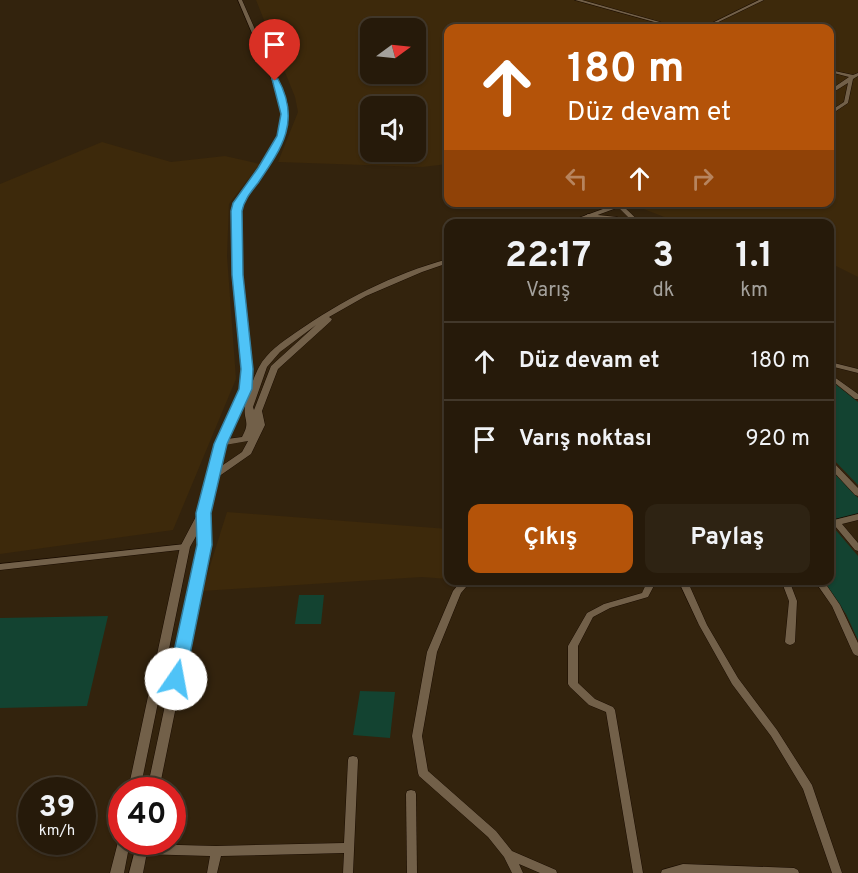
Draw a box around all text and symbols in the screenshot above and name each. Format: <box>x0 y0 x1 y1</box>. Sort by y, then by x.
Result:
north arrow <box>360 18 426 84</box>
map controls <box>360 18 426 162</box>
pin <box>249 19 300 81</box>
icon: arrive <box>258 28 291 61</box>
text: 180 m <box>567 44 684 97</box>
icon: ahead <box>468 48 546 126</box>
button: sound <box>360 96 426 162</box>
text: Düz devam et <box>567 96 731 130</box>
icon: left <box>560 162 593 195</box>
icon: ahead <box>623 162 656 195</box>
icon: right <box>686 162 719 195</box>
text: 22:17 <box>505 234 591 280</box>
text: 3 <box>653 234 674 280</box>
text: 1.1 <box>735 234 773 280</box>
text: Varış <box>526 278 570 304</box>
text: dk <box>652 278 674 304</box>
text: km <box>740 278 768 304</box>
icon: ahead <box>468 345 501 378</box>
text: Düz devam et <box>519 348 659 375</box>
text: 180 m <box>751 348 810 375</box>
icon: arrive <box>468 423 501 456</box>
text: Varış noktası <box>519 426 652 453</box>
text: 920 m <box>745 426 810 453</box>
button: Çıkış <box>468 504 633 573</box>
button: Paylaş <box>645 504 810 573</box>
position arrow <box>144 647 208 711</box>
speed limit sign: 40 <box>108 777 186 855</box>
text: 39 <box>39 790 75 827</box>
text: km/h <box>39 822 75 841</box>

